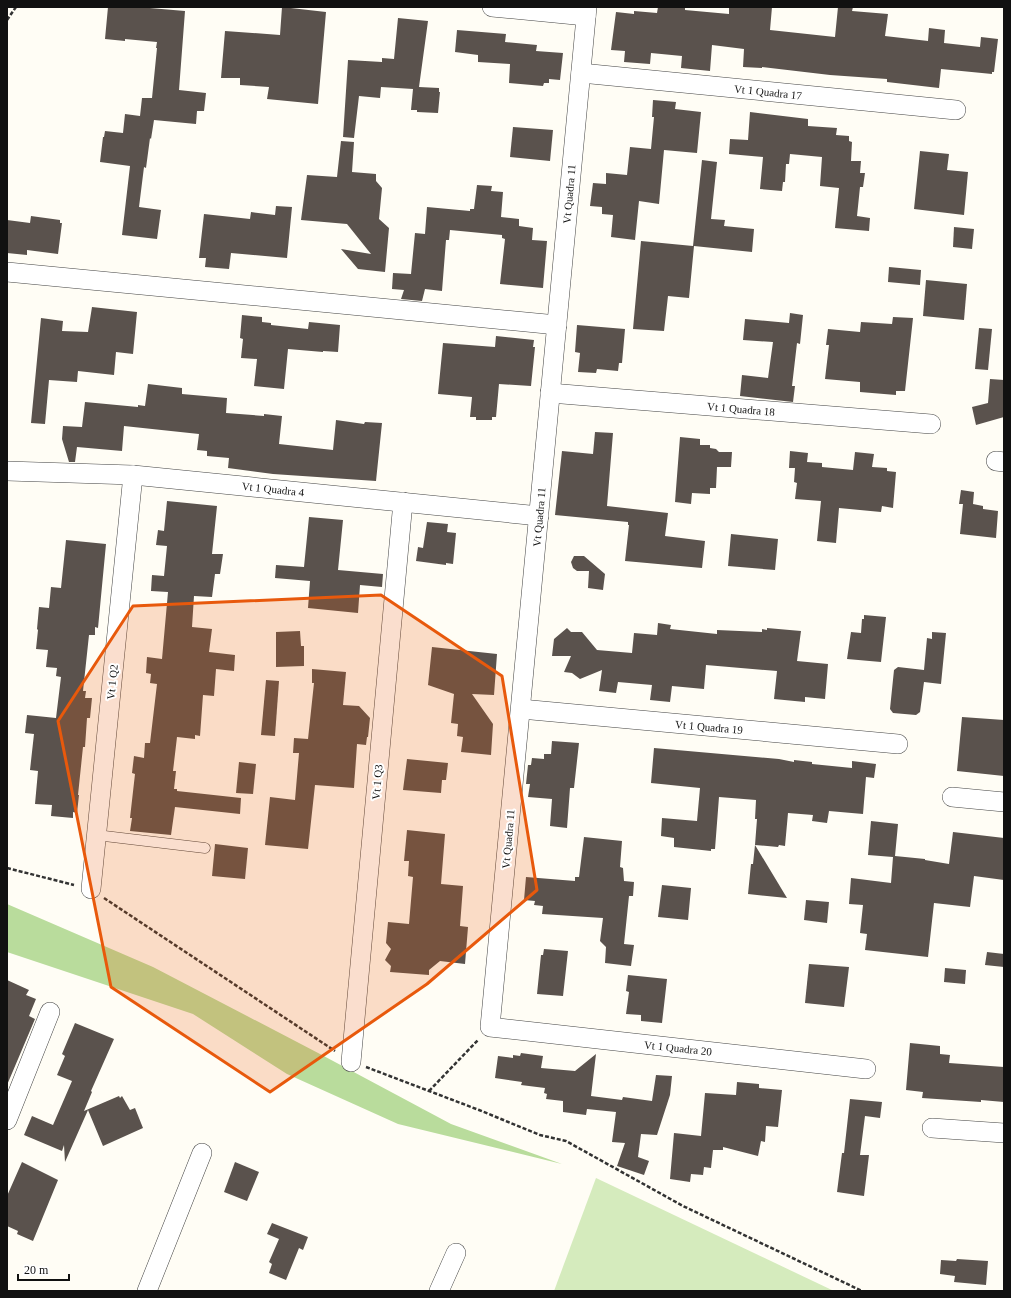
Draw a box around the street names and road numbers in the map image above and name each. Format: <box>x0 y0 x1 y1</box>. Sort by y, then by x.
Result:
street label: Vt 1 Quadra 17 <box>733 82 803 102</box>
street label: Vt Quadra 11 <box>560 164 578 224</box>
street label: Vt 1 Quadra 18 <box>707 400 776 418</box>
street label: Vt 1 Quadra 4 <box>241 480 305 498</box>
street label: Vt Quadra 11 <box>530 487 548 547</box>
street label: Vt 1 Q2 <box>104 664 120 700</box>
street label: Vt 1 Quadra 19 <box>675 718 744 736</box>
street label: Vt 1 Q3 <box>369 763 385 800</box>
street label: Vt Quadra 11 <box>499 809 517 869</box>
street label: Vt 1 Quadra 20 <box>643 1038 713 1058</box>

